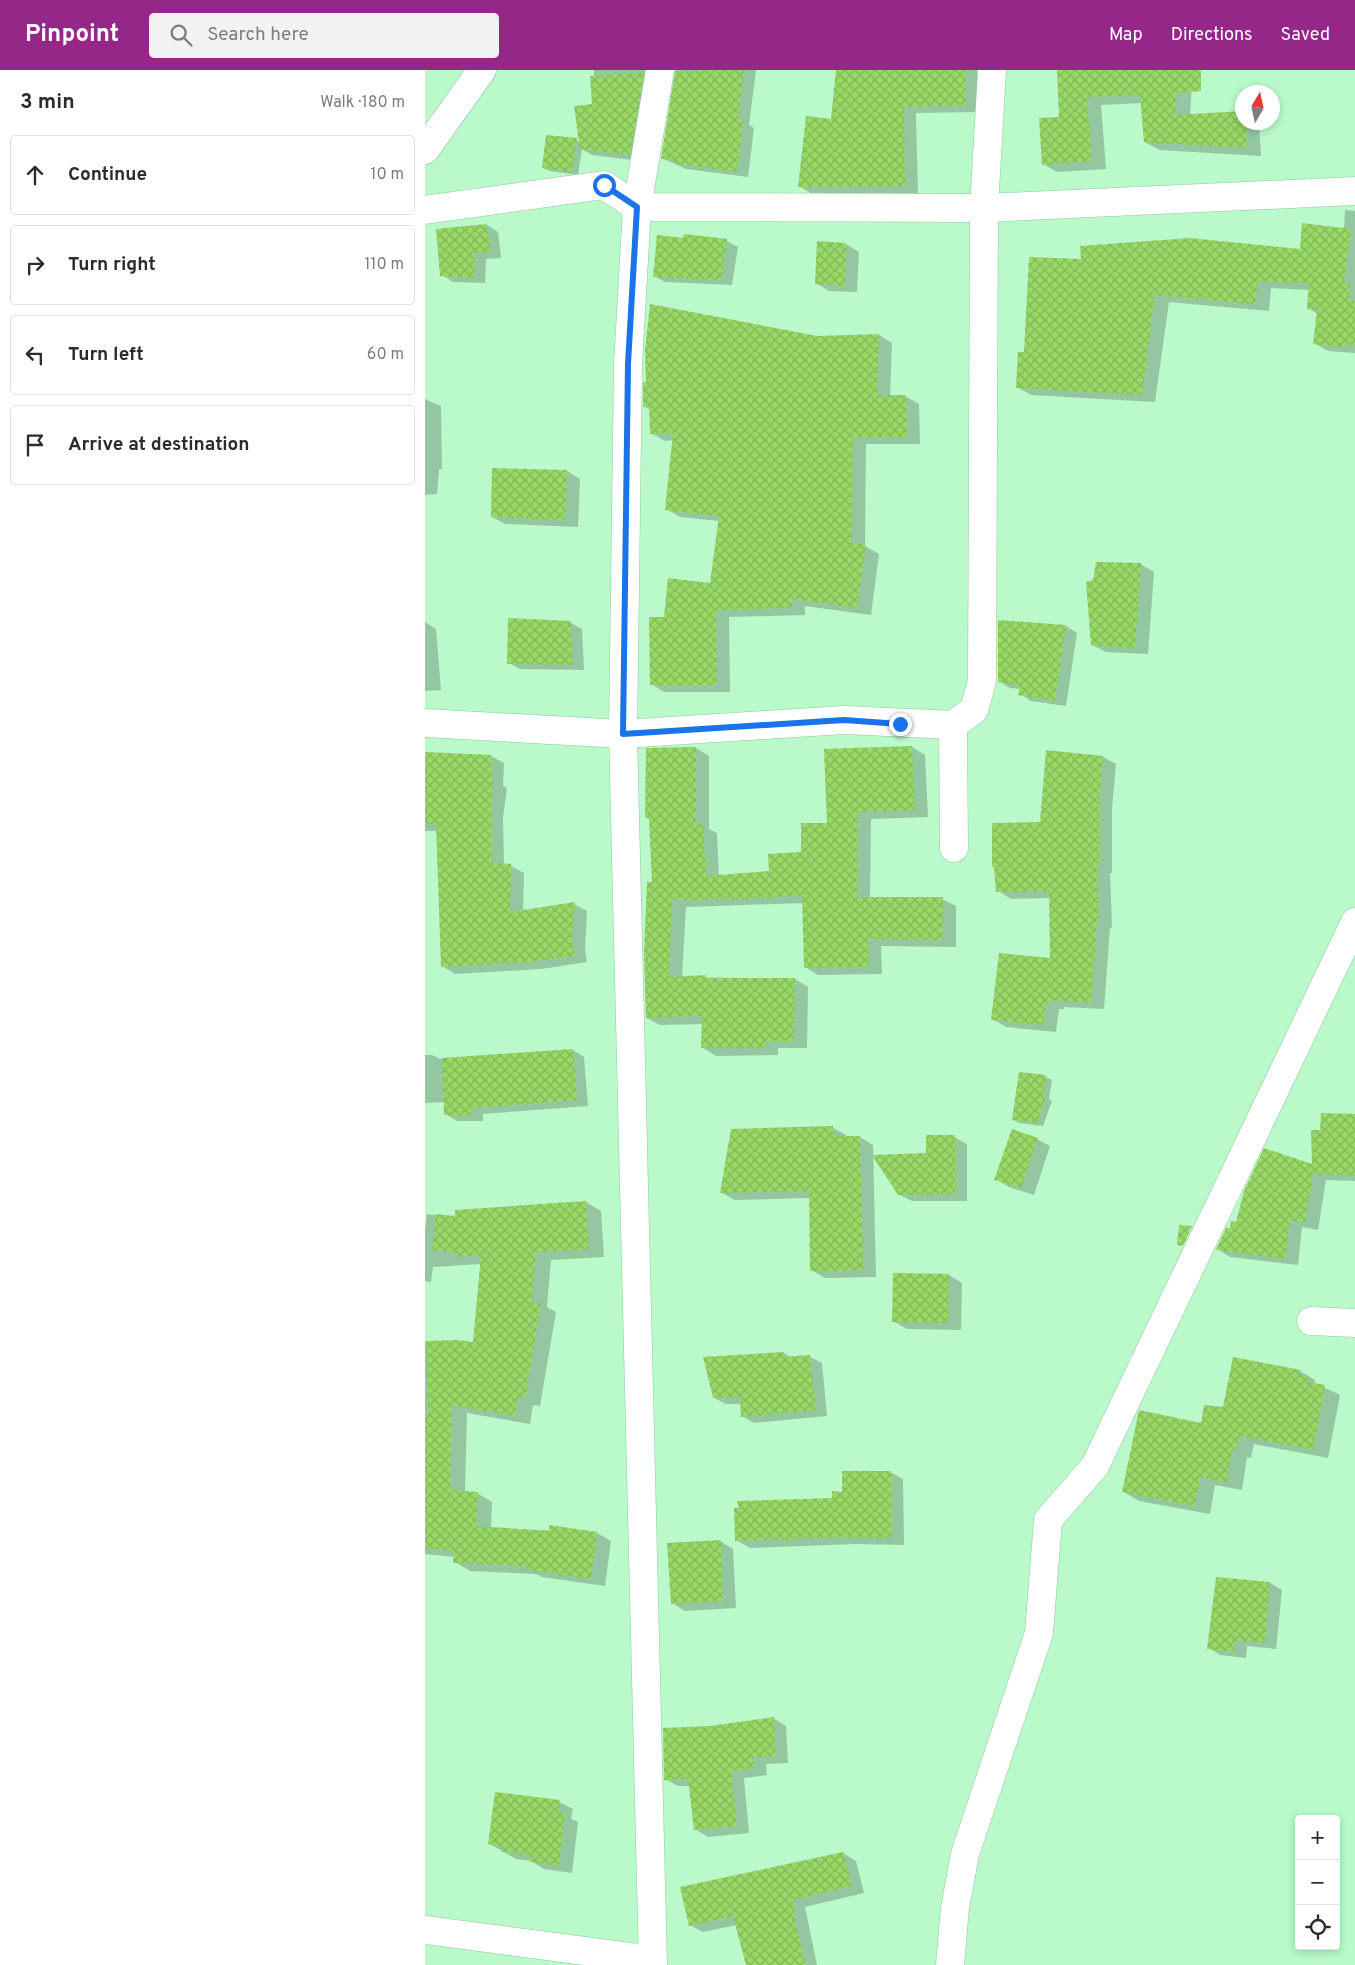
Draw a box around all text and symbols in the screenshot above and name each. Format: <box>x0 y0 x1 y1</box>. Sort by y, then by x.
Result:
search box <box>149 13 499 58</box>
text: Pinpoint <box>25 20 119 50</box>
icon: search <box>167 21 195 49</box>
text: Search here <box>207 23 309 47</box>
text: Map <box>1109 24 1143 47</box>
text: Directions <box>1171 24 1253 47</box>
text: Saved <box>1281 24 1330 47</box>
north arrow <box>1235 85 1280 130</box>
text: 3 min <box>20 89 75 116</box>
text: Walk · 180 m <box>320 93 405 113</box>
icon: ahead <box>21 161 49 189</box>
text: Continue <box>68 163 147 187</box>
text: 10 m <box>370 165 404 185</box>
route start <box>593 174 616 197</box>
icon: right <box>21 251 49 279</box>
text: Turn right <box>68 253 156 277</box>
text: 110 m <box>364 255 404 275</box>
icon: left <box>21 341 49 369</box>
text: Turn left <box>68 343 144 367</box>
text: 60 m <box>367 345 404 365</box>
icon: arrive <box>21 431 49 459</box>
text: Arrive at destination <box>68 433 249 457</box>
route end <box>889 713 912 736</box>
map controls <box>1295 1815 1340 1950</box>
button: + <box>1295 1815 1340 1860</box>
button: − <box>1295 1860 1340 1905</box>
button: locate <box>1295 1905 1340 1950</box>

